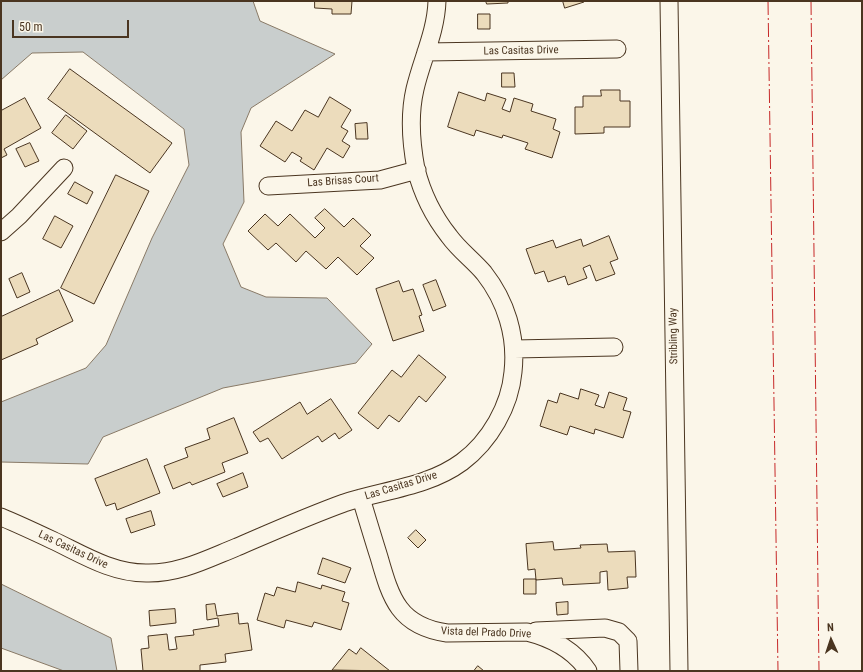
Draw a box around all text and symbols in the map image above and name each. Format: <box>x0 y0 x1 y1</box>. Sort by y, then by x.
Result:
scale bar <box>14 12 131 38</box>
text: 50 m <box>19 20 43 34</box>
street label: Las Casitas Drive <box>483 44 559 58</box>
street label: Las Brisas Court <box>307 172 379 190</box>
street label: Stribling Way <box>667 308 681 364</box>
street label: Las Casitas Drive <box>363 469 439 503</box>
street label: Las Casitas Drive <box>36 528 110 572</box>
north arrow <box>811 620 851 660</box>
text: N <box>827 621 834 634</box>
street label: Vista del Prado Drive <box>441 625 531 641</box>

